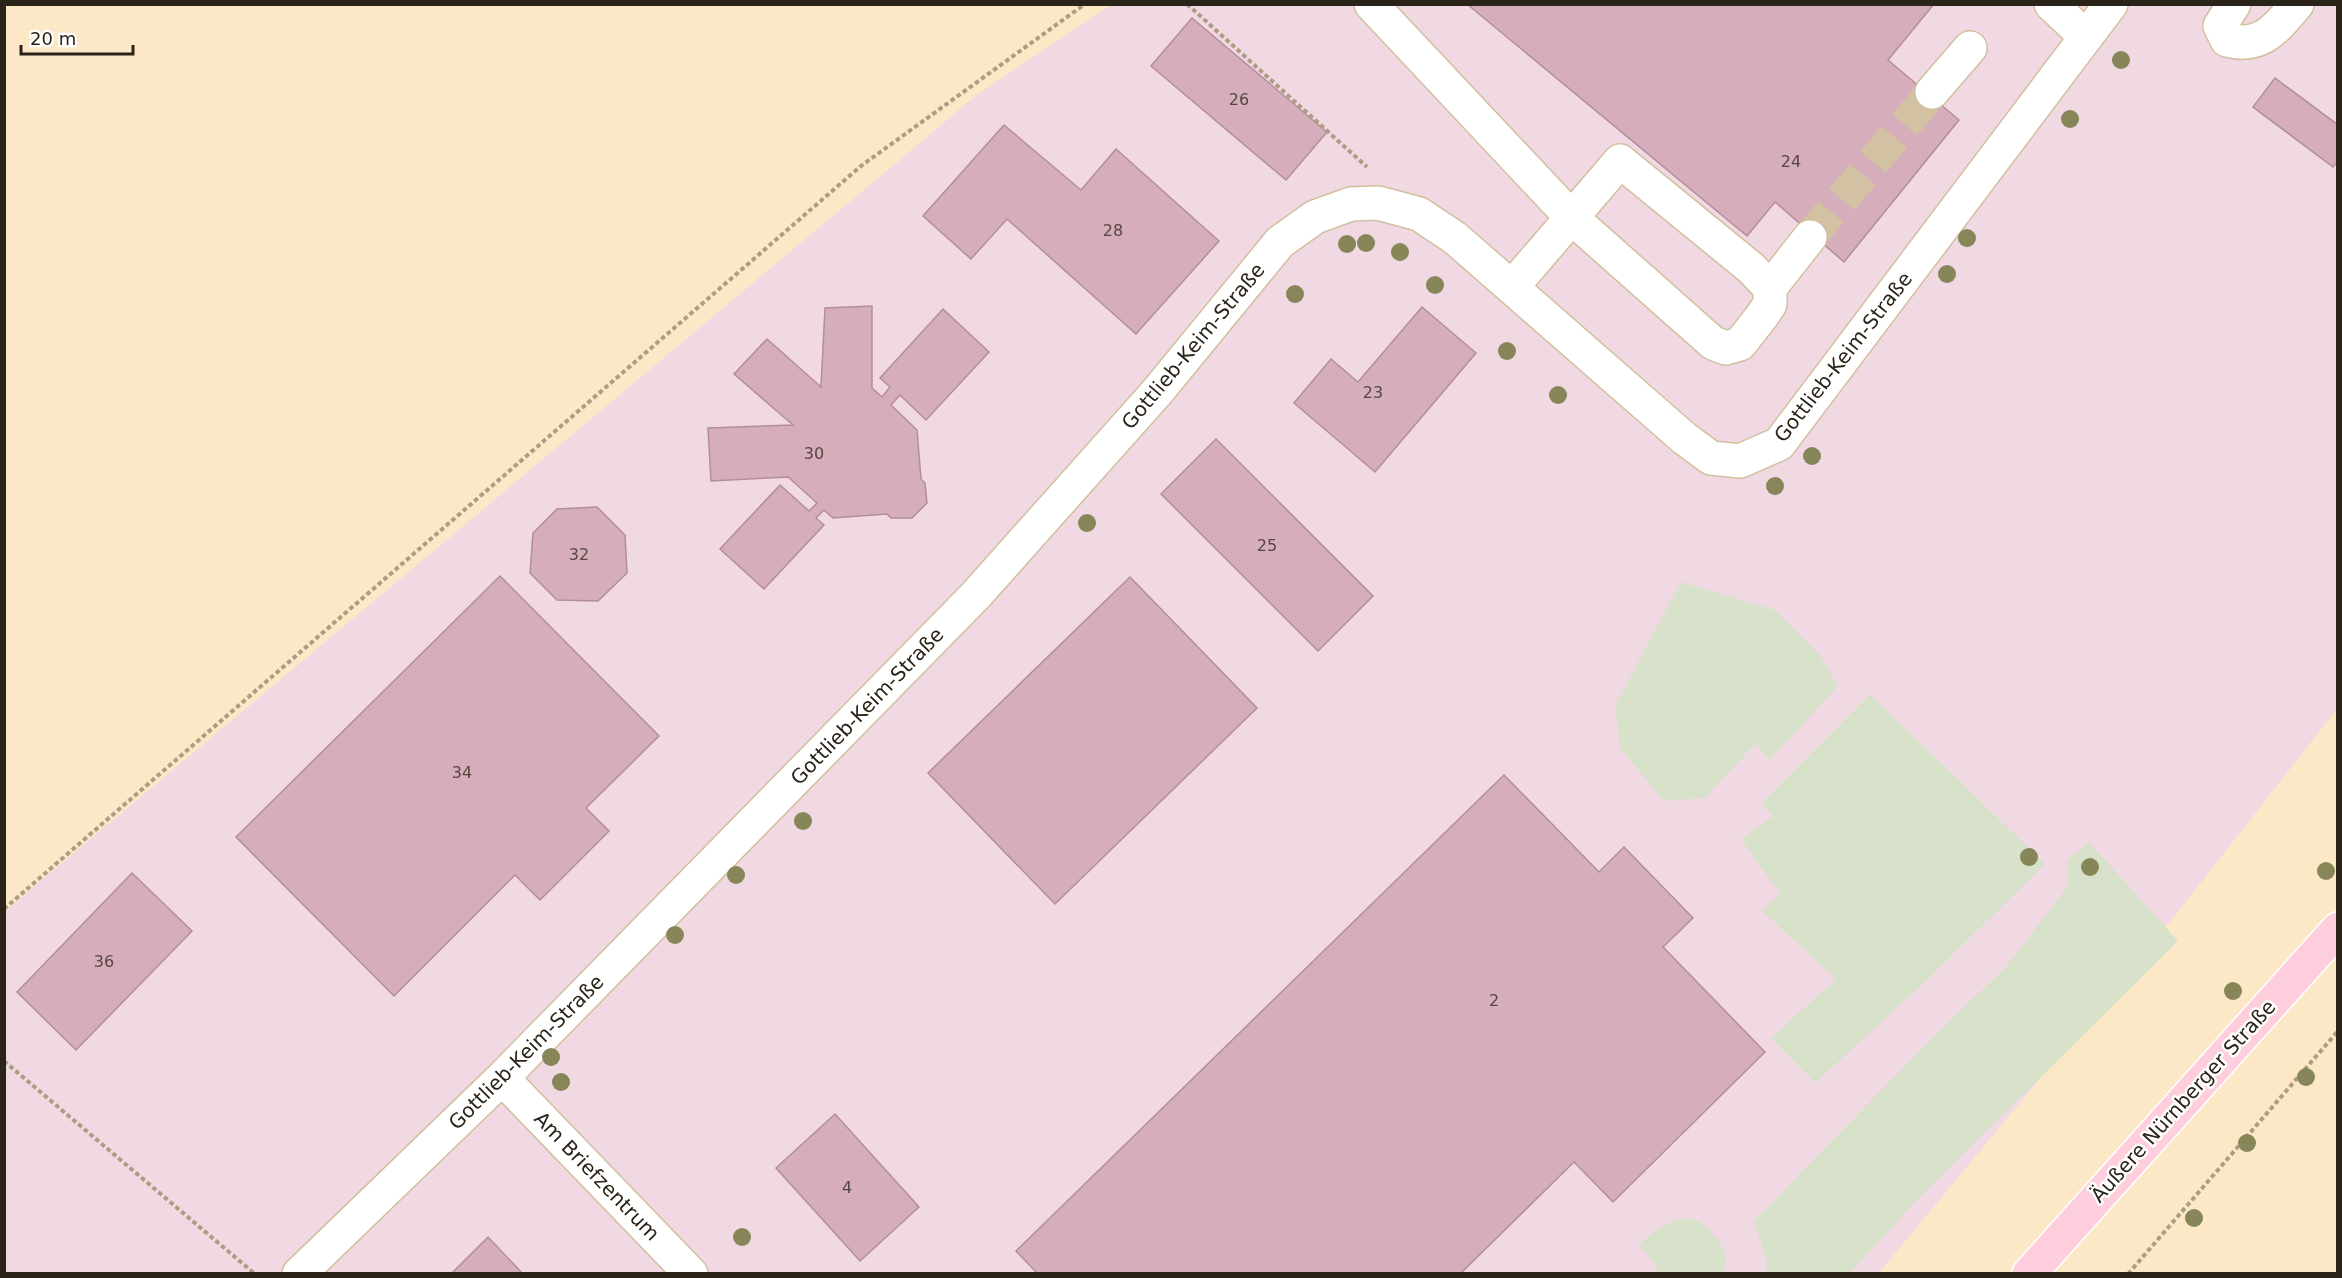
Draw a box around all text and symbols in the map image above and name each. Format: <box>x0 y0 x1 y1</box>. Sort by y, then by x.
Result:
scale bar <box>21 18 134 56</box>
text: 20 m <box>30 28 76 49</box>
house number: 26 <box>1229 90 1249 109</box>
house number: 24 <box>1781 152 1801 171</box>
house number: 28 <box>1103 221 1123 240</box>
street label: Gottlieb-Keim-Straße <box>1117 258 1269 434</box>
street label: Gottlieb-Keim-Straße <box>1769 267 1917 447</box>
house number: 23 <box>1363 383 1383 402</box>
house number: 30 <box>804 444 824 463</box>
house number: 25 <box>1257 536 1277 555</box>
house number: 32 <box>569 545 589 564</box>
street label: Gottlieb-Keim-Straße <box>786 622 948 790</box>
house number: 34 <box>452 763 472 782</box>
house number: 36 <box>94 952 114 971</box>
street label: Gottlieb-Keim-Straße <box>443 969 609 1135</box>
house number: 2 <box>1489 991 1499 1010</box>
street label: Äußere Nürnberger Straße <box>2086 995 2280 1207</box>
street label: Am Briefzentrum <box>529 1106 665 1246</box>
house number: 4 <box>842 1178 852 1197</box>

